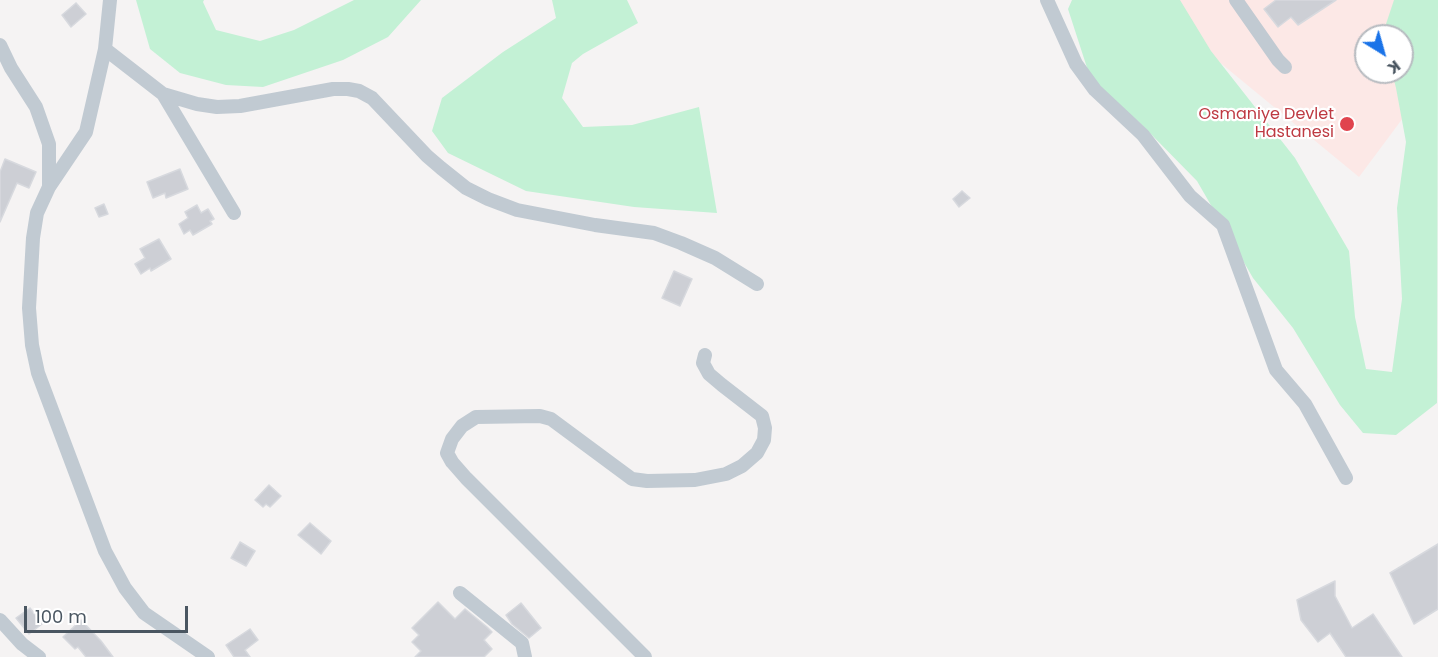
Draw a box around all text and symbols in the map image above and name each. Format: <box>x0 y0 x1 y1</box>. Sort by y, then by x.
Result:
north arrow <box>1354 24 1414 84</box>
text: K <box>1383 55 1405 80</box>
place label: Osmaniye Devlet Hastanesi <box>1199 105 1334 143</box>
marker: Osmaniye Devlet Hastanesi <box>1338 115 1356 133</box>
scale bar <box>27 594 190 632</box>
text: 100 m <box>35 604 87 629</box>

